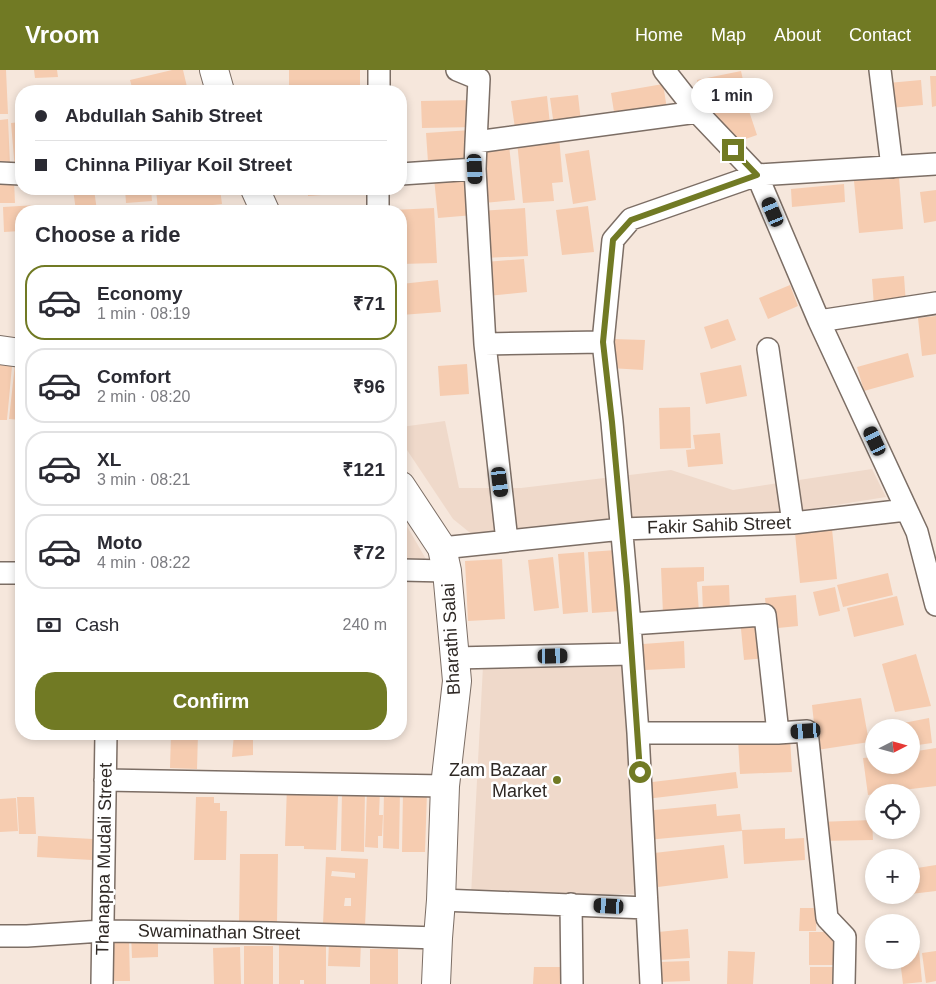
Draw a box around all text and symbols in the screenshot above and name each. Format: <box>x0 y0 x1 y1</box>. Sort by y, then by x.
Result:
text: Vroom <box>25 21 100 48</box>
text: Home <box>635 25 683 45</box>
text: Map <box>711 25 746 45</box>
text: About <box>774 25 821 45</box>
text: Contact <box>849 25 911 45</box>
callout: 1 min <box>692 78 774 112</box>
text: 1 min <box>711 87 753 104</box>
text: Abdullah Sahib Street <box>65 105 262 126</box>
route end <box>722 139 744 161</box>
text: Chinna Piliyar Koil Street <box>65 154 292 175</box>
car <box>466 154 483 184</box>
car <box>760 195 785 229</box>
text: Choose a ride <box>35 222 180 247</box>
icon: car <box>37 280 82 325</box>
text: Economy <box>97 283 183 304</box>
text: ₹71 <box>353 293 385 314</box>
text: 1 min · 08:19 <box>97 305 190 322</box>
icon: car <box>37 363 82 408</box>
text: Comfort <box>97 366 171 387</box>
text: ₹96 <box>353 376 385 397</box>
text: 2 min · 08:20 <box>97 388 190 405</box>
car <box>861 424 888 458</box>
icon: car <box>37 446 82 491</box>
text: XL <box>97 449 121 470</box>
text: ₹121 <box>342 459 385 480</box>
car <box>490 466 509 498</box>
text: 3 min · 08:21 <box>97 471 190 488</box>
street label: Fakir Sahib Street <box>647 512 791 538</box>
icon: car <box>37 529 82 574</box>
text: Moto <box>97 532 142 553</box>
text: ₹72 <box>353 542 385 563</box>
text: 4 min · 08:22 <box>97 554 190 571</box>
street label: Bharathi Salai <box>438 583 464 695</box>
icon: cash <box>35 611 63 639</box>
text: Cash <box>75 614 119 635</box>
text: 240 m <box>343 616 387 633</box>
car <box>537 648 568 664</box>
button: Confirm <box>35 672 387 730</box>
north arrow <box>865 719 920 774</box>
map controls <box>865 719 920 969</box>
car <box>790 722 821 740</box>
place label: Zam Bazaar Market <box>449 760 547 801</box>
route start <box>629 761 651 783</box>
street label: Thanappa Mudali Street <box>92 763 116 955</box>
marker: Zam Bazaar Market <box>551 774 563 786</box>
button: locate <box>865 784 920 839</box>
button: + <box>865 849 920 904</box>
car <box>593 898 624 914</box>
button: − <box>865 914 920 969</box>
street label: Swaminathan Street <box>138 921 300 943</box>

